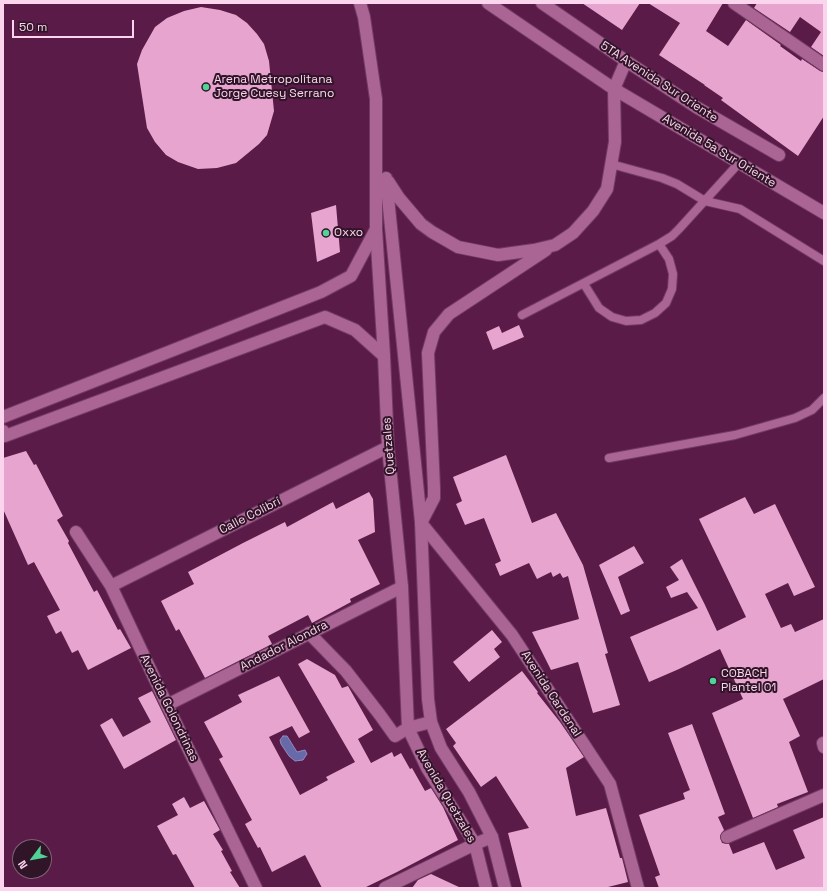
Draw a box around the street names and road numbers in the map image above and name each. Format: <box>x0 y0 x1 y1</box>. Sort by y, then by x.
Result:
street label: 5TA Avenida Sur Oriente <box>598 39 720 125</box>
street label: Avenida 5a Sur Oriente <box>659 111 779 191</box>
street label: Quetzales <box>380 417 398 475</box>
street label: Calle Colibrí <box>217 494 283 538</box>
street label: Andador Alondra <box>238 618 330 674</box>
street label: Avenida Cardenal <box>518 648 584 740</box>
street label: Avenida Golondrinas <box>137 652 201 764</box>
street label: Avenida Quetzales <box>413 747 479 845</box>

